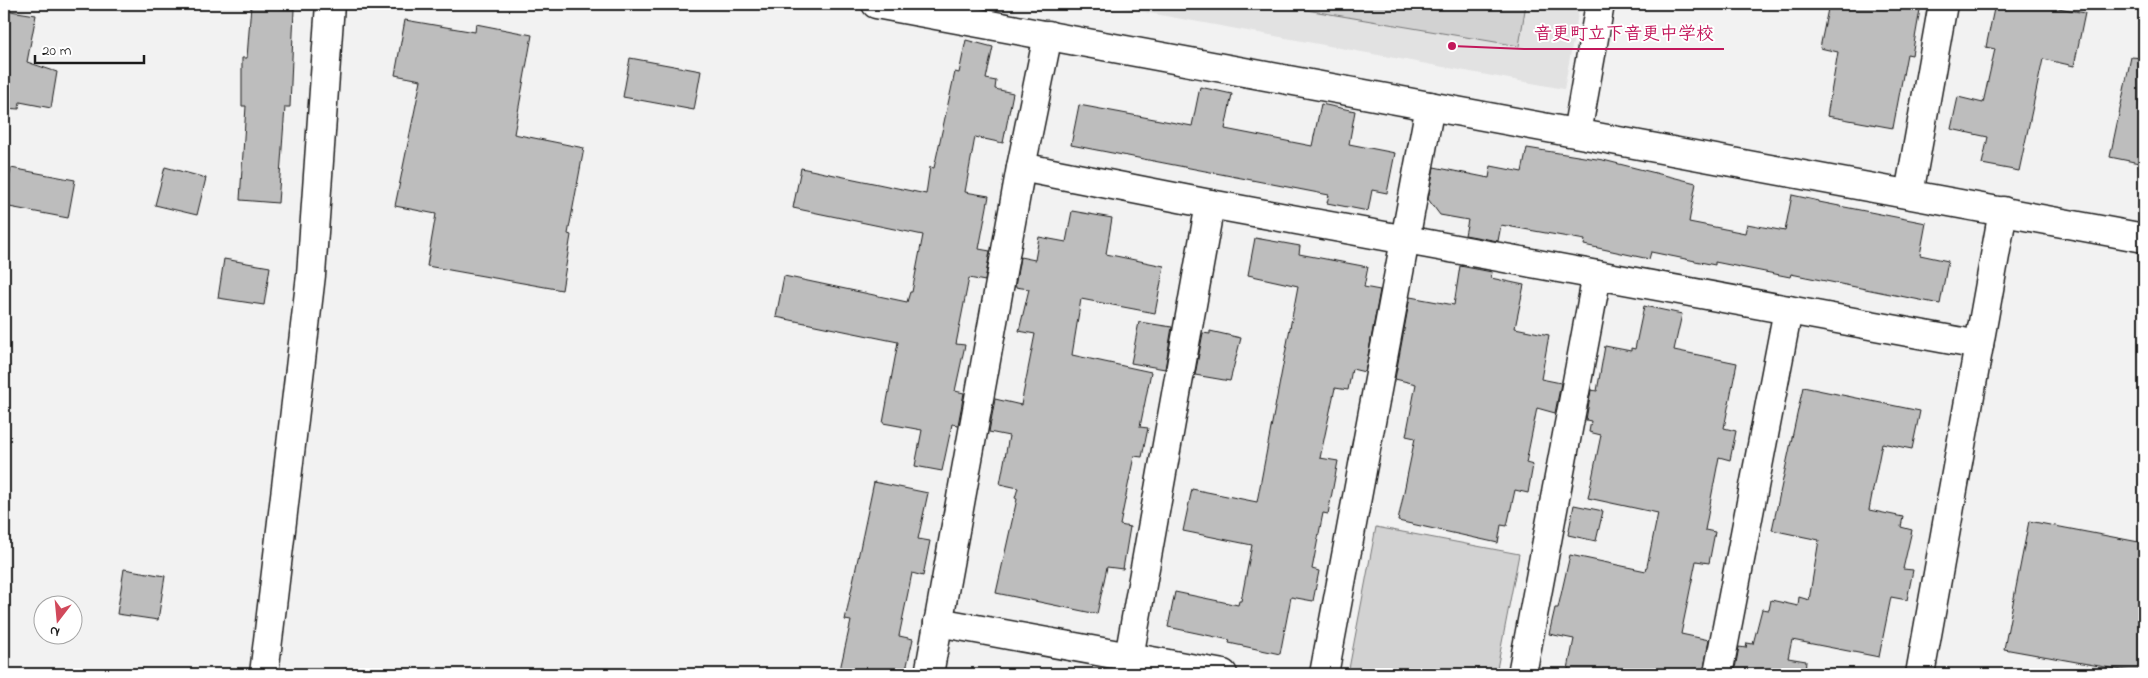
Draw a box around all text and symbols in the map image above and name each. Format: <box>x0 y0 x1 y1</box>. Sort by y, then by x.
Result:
callout: 音更町立下音更中学校 <box>1524 16 1724 49</box>
text: 音更町立下音更中学校 <box>1534 22 1714 48</box>
scale bar <box>35 32 144 64</box>
text: 20 m <box>42 40 72 62</box>
north arrow <box>32 596 82 646</box>
text: N <box>47 620 62 642</box>

